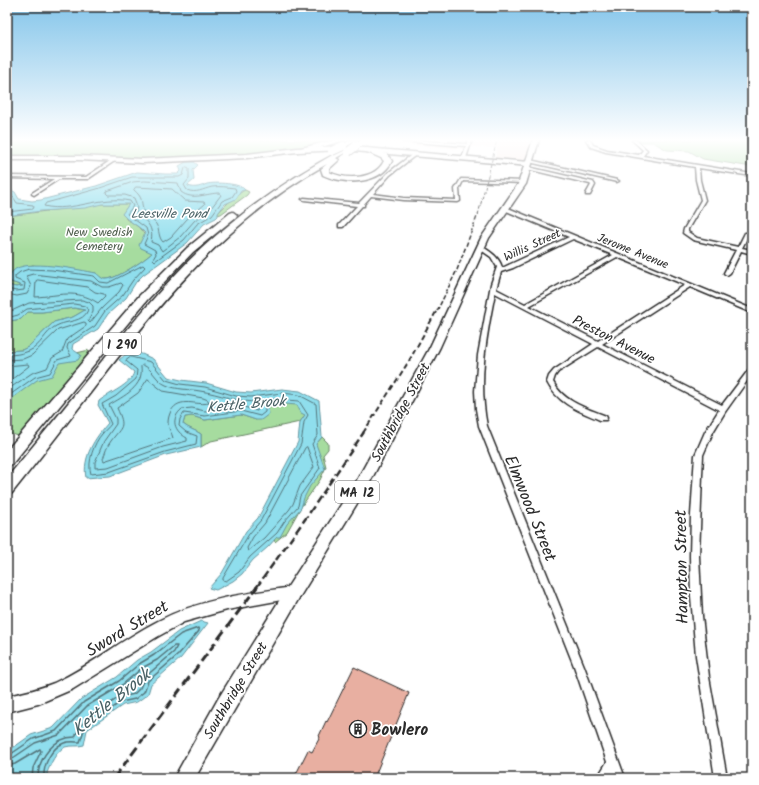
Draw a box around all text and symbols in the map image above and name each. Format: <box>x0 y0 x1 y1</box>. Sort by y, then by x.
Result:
water label: Leesville Pond <box>131 204 211 225</box>
park label: New Swedish Cemetery <box>66 223 132 256</box>
street label: Willis Street <box>500 224 564 267</box>
street label: Jerome Avenue <box>594 229 672 275</box>
street label: Preston Avenue <box>568 310 659 371</box>
road number: I 290 <box>103 333 141 355</box>
street label: Southbridge Street <box>365 358 437 466</box>
water label: Kettle Brook <box>206 389 288 420</box>
street label: Elmwood Street <box>496 451 563 566</box>
road number: MA 12 <box>335 481 379 503</box>
street label: Hampton Street <box>668 509 697 624</box>
street label: Sword Street <box>81 594 175 665</box>
street label: Southbridge Street <box>198 637 274 743</box>
water label: Kettle Brook <box>66 661 160 744</box>
place label: Bowlero <box>371 717 428 744</box>
building icon: Bowlero <box>348 719 368 739</box>

